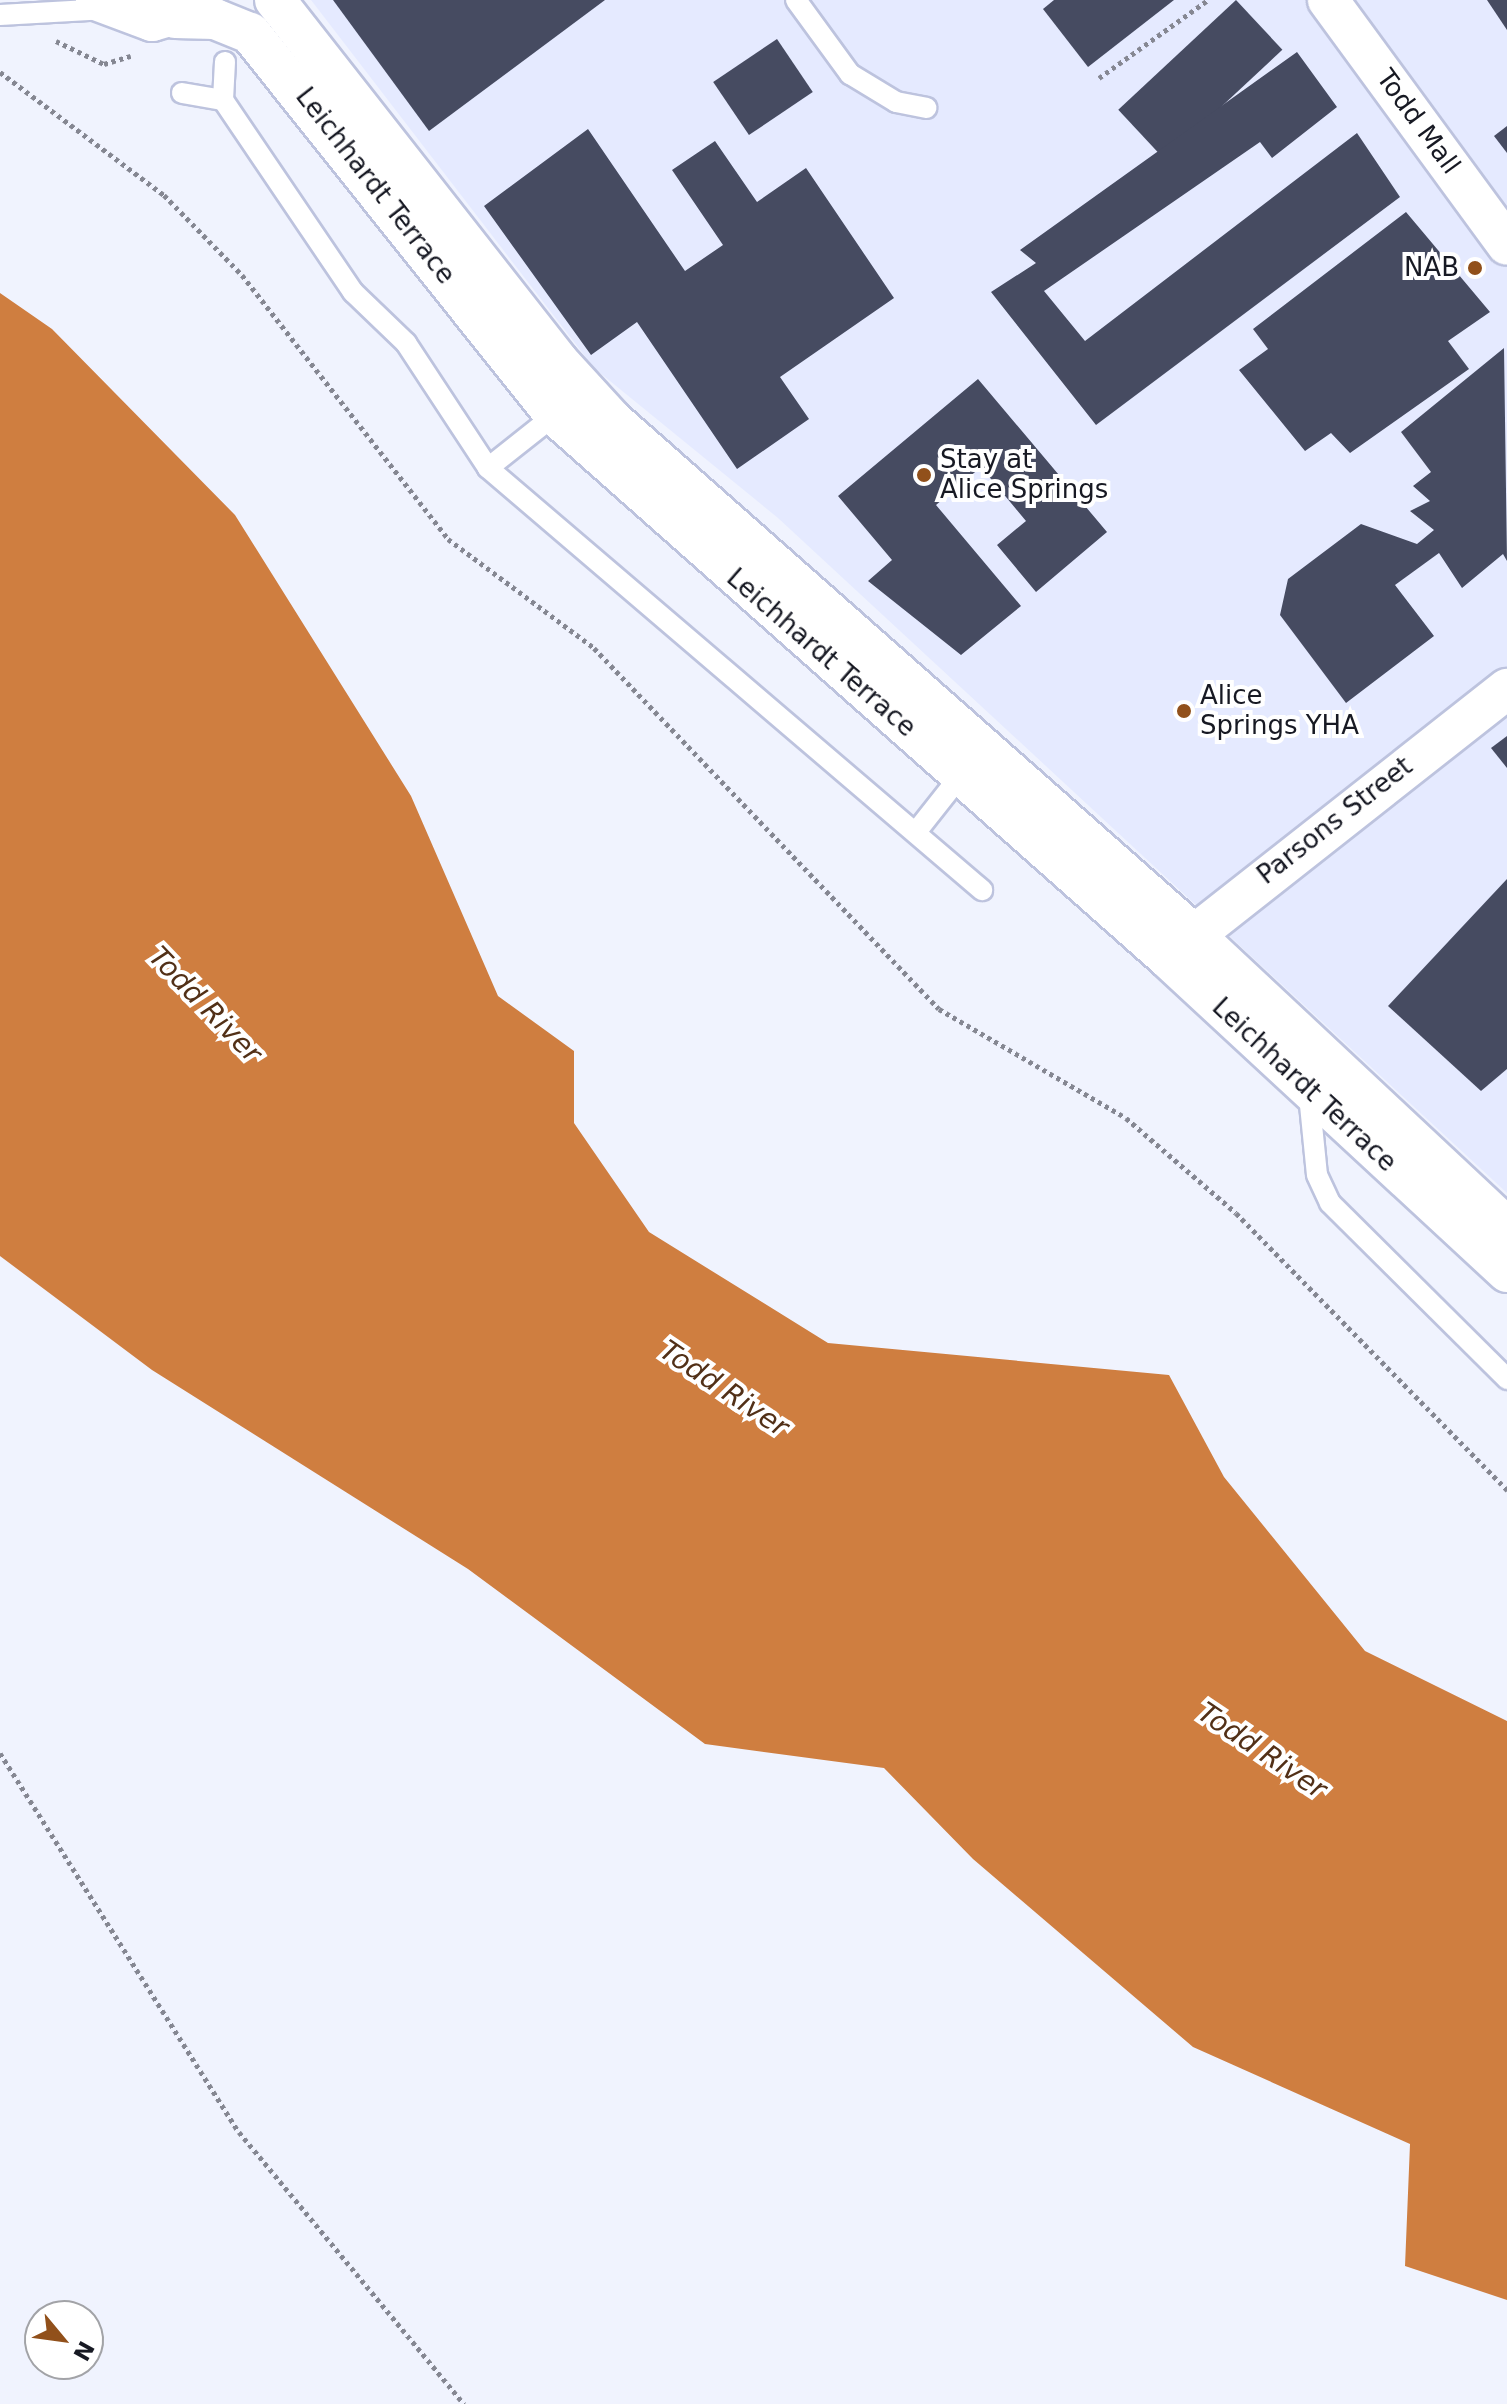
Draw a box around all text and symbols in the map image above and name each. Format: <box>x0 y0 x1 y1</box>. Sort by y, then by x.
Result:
street label: Todd Mall <box>1370 64 1466 180</box>
street label: Leichhardt Terrace <box>289 82 461 290</box>
place label: NAB <box>1404 252 1459 284</box>
marker: NAB <box>1466 259 1484 277</box>
place label: Stay at Alice Springs <box>940 444 1108 506</box>
marker: Stay at Alice Springs <box>915 466 933 484</box>
street label: Leichhardt Terrace <box>720 562 922 744</box>
place label: Alice Springs YHA <box>1200 680 1359 742</box>
marker: Alice Springs YHA <box>1175 702 1193 720</box>
street label: Parsons Street <box>1251 751 1419 891</box>
water label: Todd River <box>142 940 268 1070</box>
street label: Leichhardt Terrace <box>1206 992 1402 1178</box>
water label: Todd River <box>653 1334 795 1444</box>
water label: Todd River <box>1191 1696 1333 1806</box>
north arrow <box>24 2300 104 2380</box>
text: N <box>68 2337 99 2365</box>

